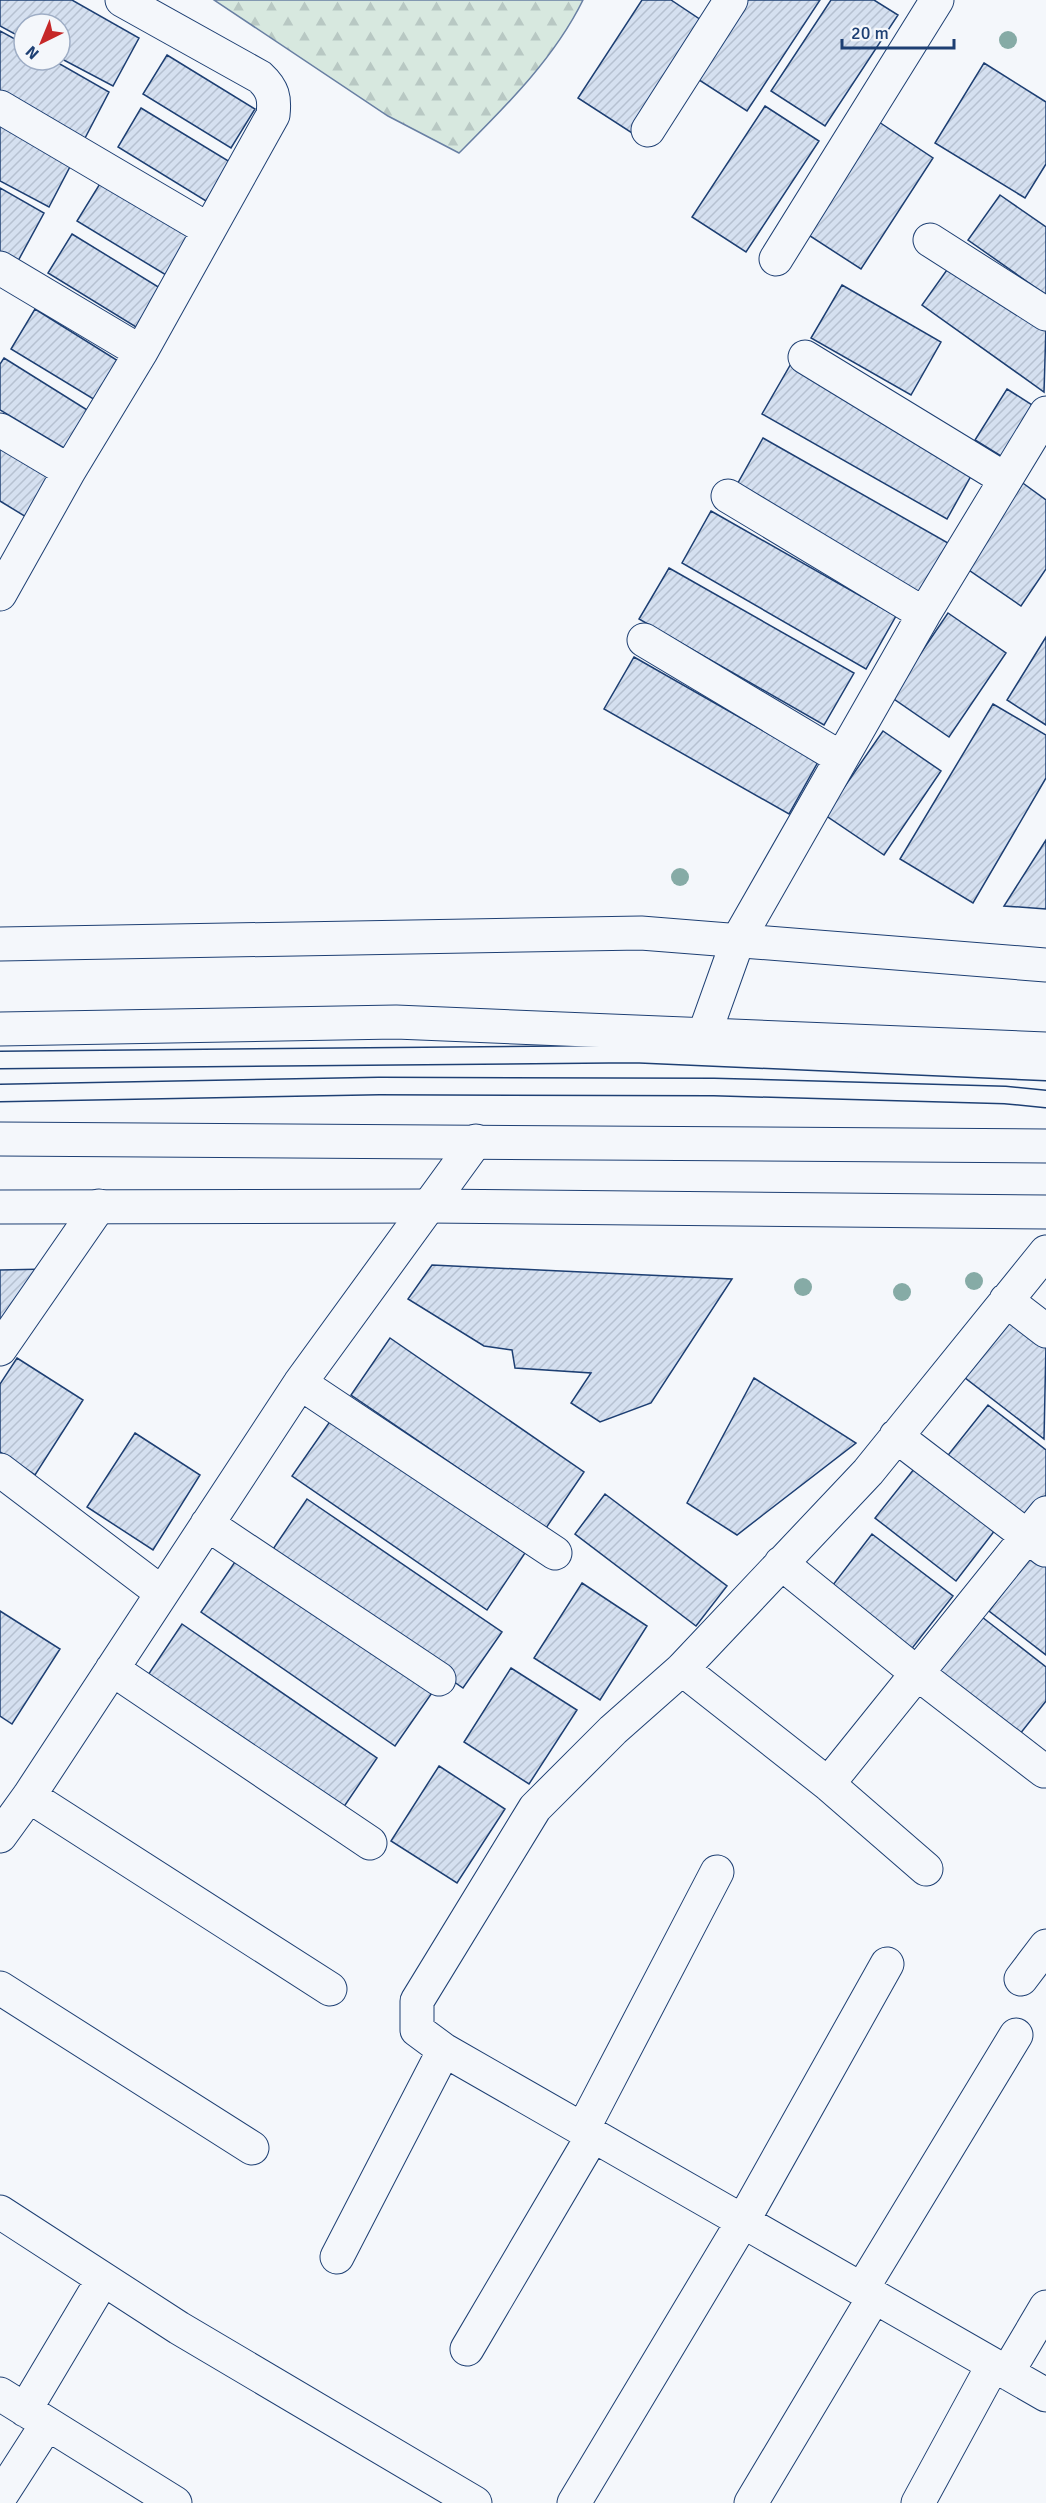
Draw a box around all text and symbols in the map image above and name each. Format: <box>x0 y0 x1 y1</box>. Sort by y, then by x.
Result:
north arrow <box>12 12 72 72</box>
scale bar <box>842 12 954 50</box>
text: 20 m <box>851 22 889 44</box>
text: N <box>22 41 43 63</box>

